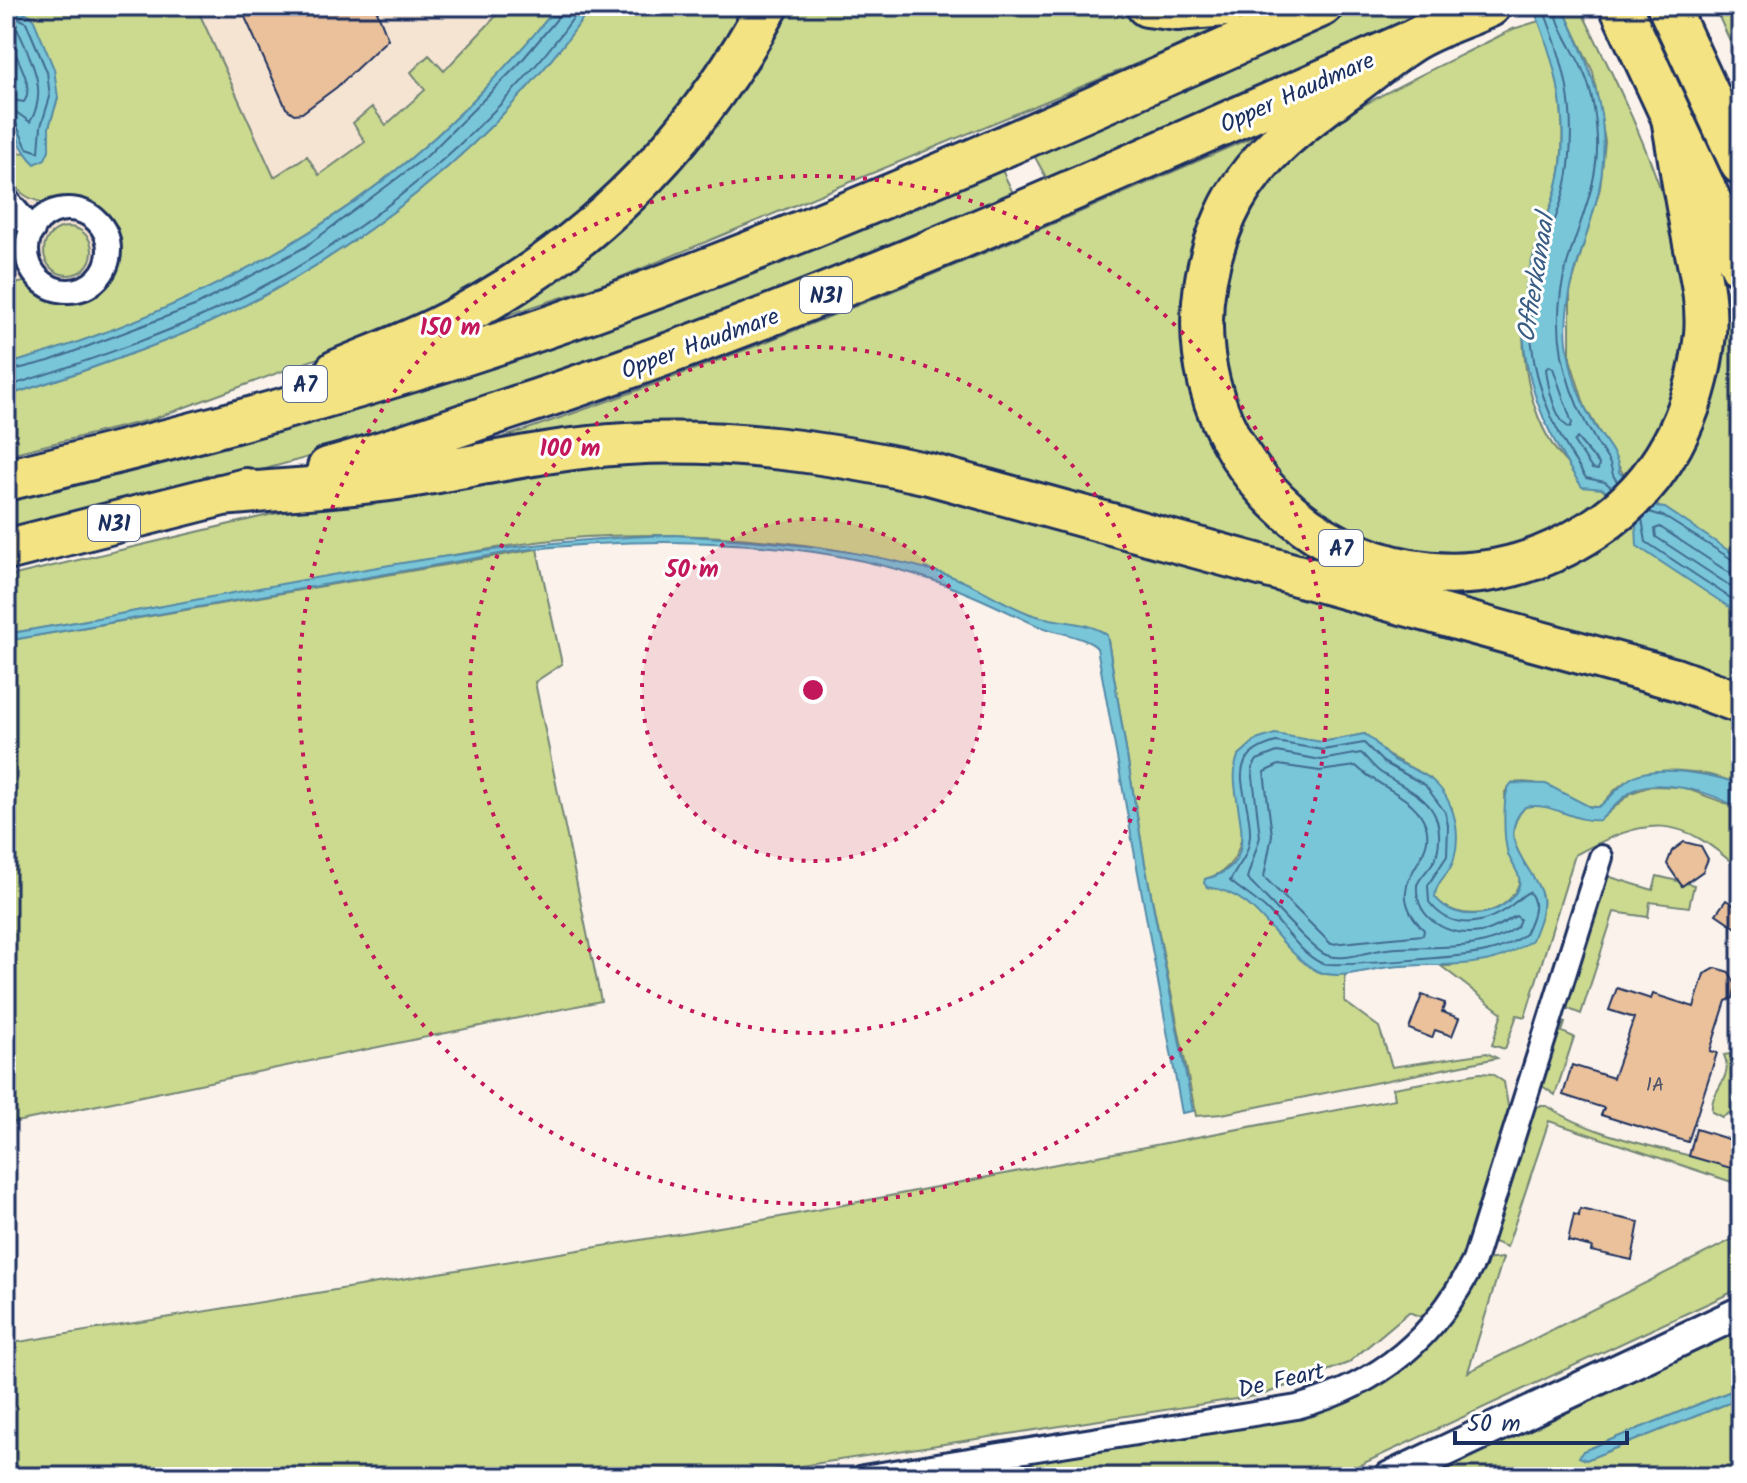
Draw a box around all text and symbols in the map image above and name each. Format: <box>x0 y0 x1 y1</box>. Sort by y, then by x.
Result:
street label: Opper Haudmare <box>1214 42 1382 145</box>
water label: Offierkanaal <box>1506 207 1569 345</box>
road number: N31 <box>800 277 852 313</box>
street label: Opper Haudmare <box>616 298 785 391</box>
text: 150 m <box>420 309 480 348</box>
road number: A7 <box>283 366 327 402</box>
text: 100 m <box>540 430 600 469</box>
road number: N31 <box>88 505 140 541</box>
road number: A7 <box>1319 530 1363 566</box>
text: 50 m <box>664 551 719 590</box>
centre of rings <box>799 676 827 704</box>
house number: 1A <box>1646 1070 1664 1102</box>
street label: De Feart <box>1234 1352 1329 1410</box>
scale bar <box>1455 1395 1627 1445</box>
text: 50 m <box>1467 1405 1521 1444</box>

